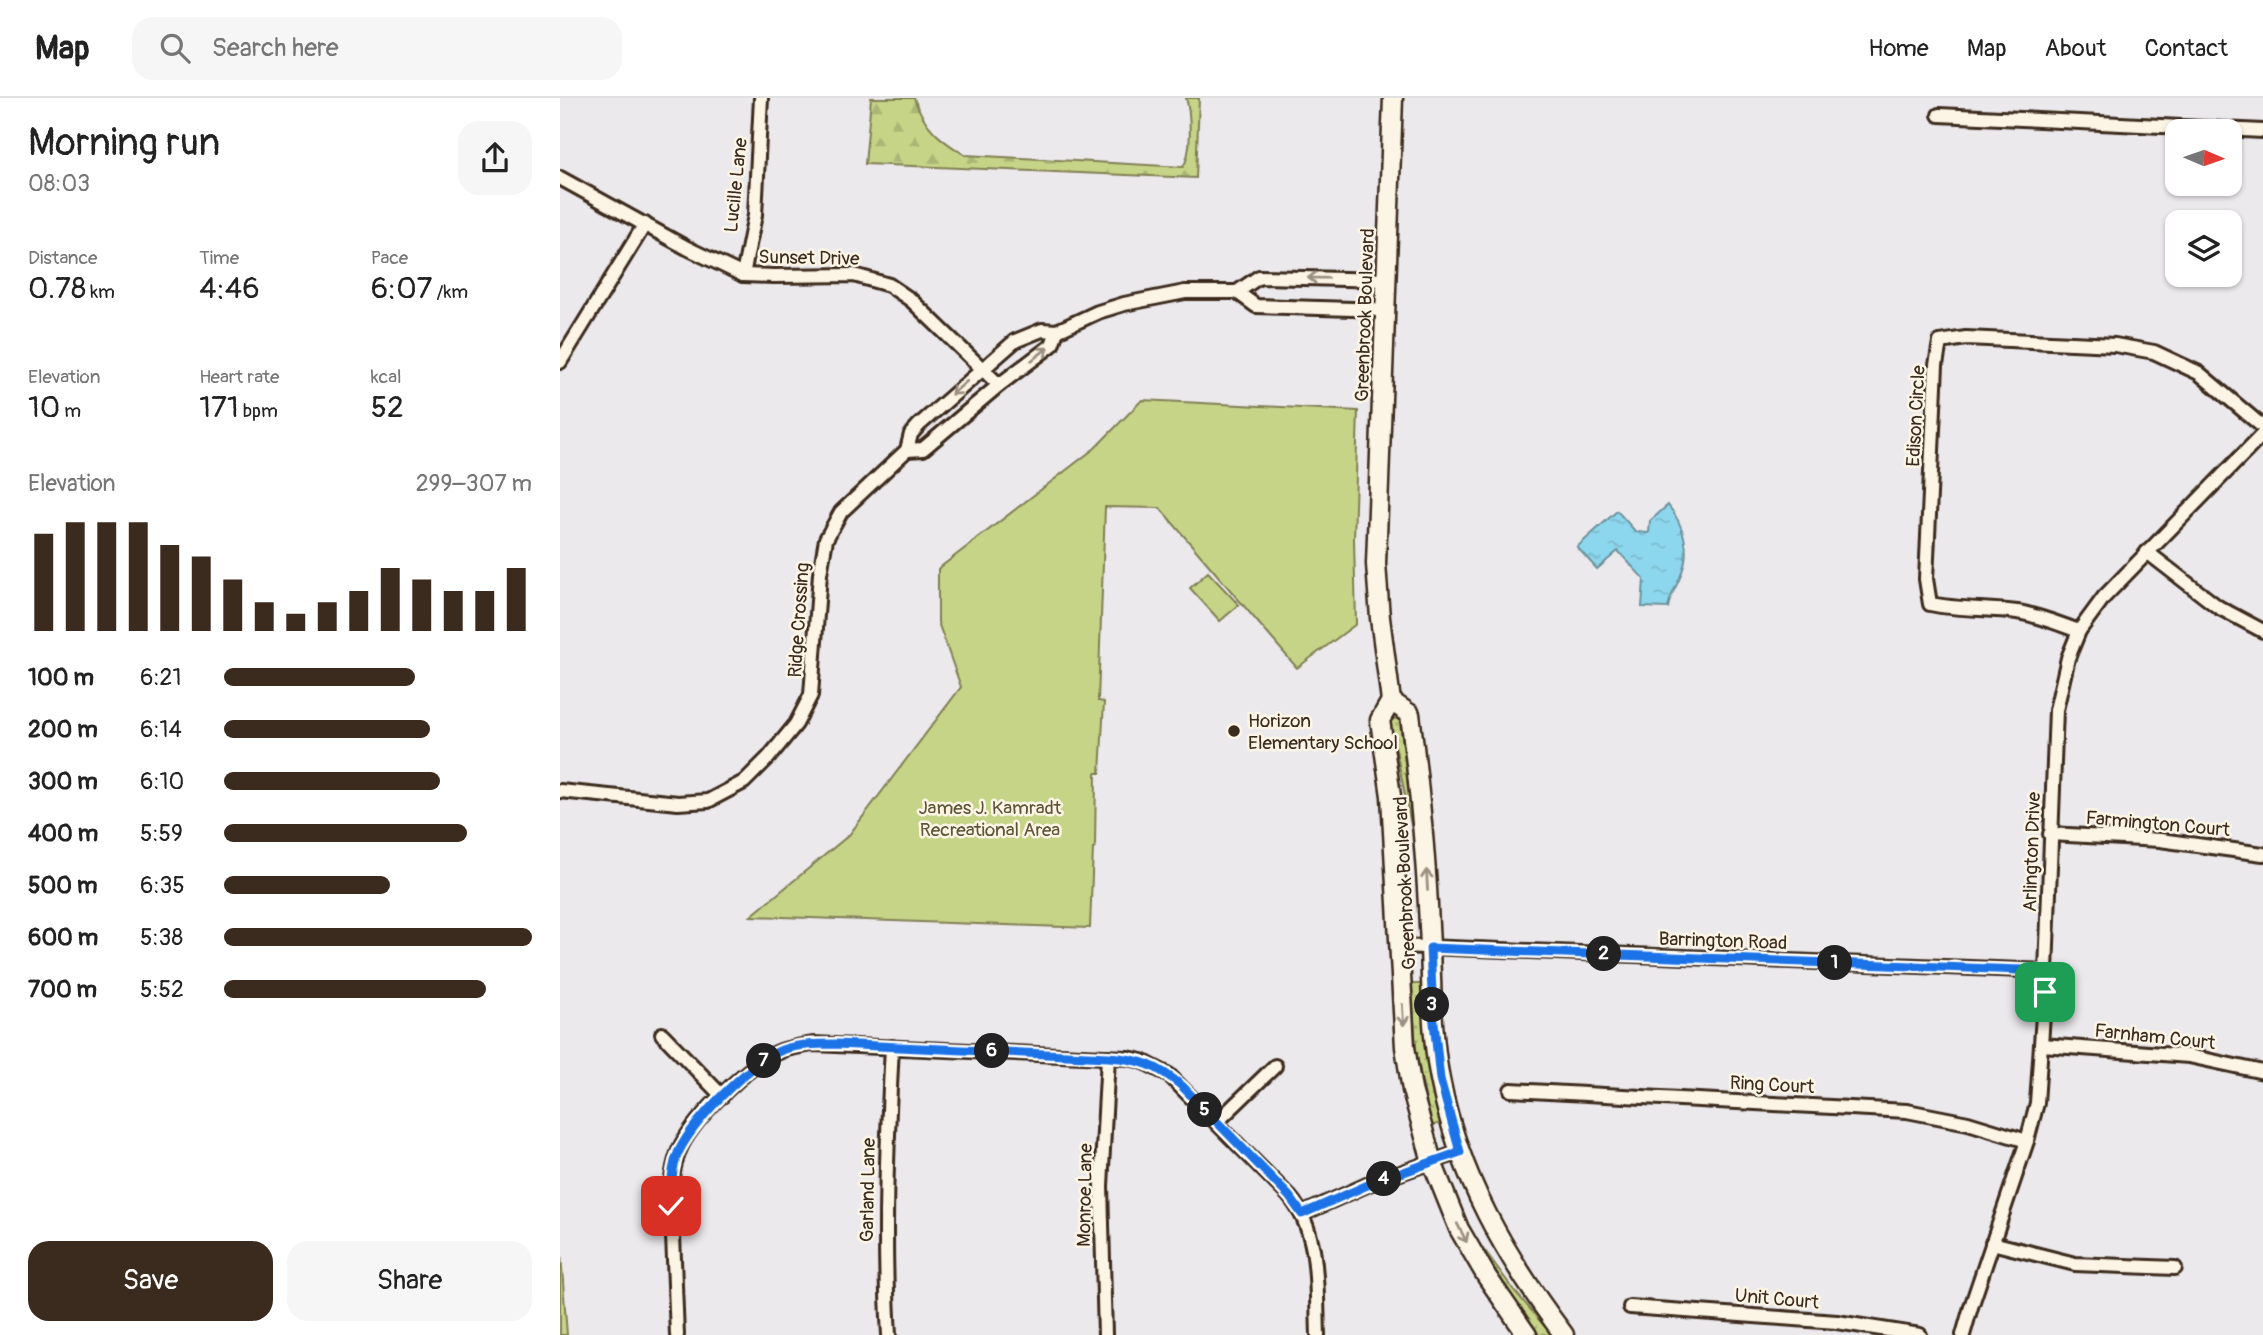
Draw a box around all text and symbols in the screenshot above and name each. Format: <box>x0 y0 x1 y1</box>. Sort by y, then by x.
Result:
search box <box>132 17 622 80</box>
text: Map <box>35 28 90 69</box>
icon: search <box>156 29 194 67</box>
text: Search here <box>212 32 339 64</box>
text: Home <box>1868 34 1929 63</box>
text: Map <box>1967 34 2007 63</box>
text: About <box>2045 34 2107 63</box>
text: Contact <box>2145 34 2228 63</box>
text: Morning run <box>28 119 220 167</box>
north arrow <box>2165 119 2242 196</box>
map controls <box>2165 119 2242 287</box>
button: share <box>458 121 532 195</box>
street label: Lucille Lane <box>719 136 753 234</box>
text: 08:03 <box>28 169 90 198</box>
button: layers <box>2165 210 2242 287</box>
street label: Greenbrook Boulevard <box>1350 228 1380 402</box>
street label: Sunset Drive <box>758 245 860 271</box>
text: Distance <box>28 246 97 270</box>
text: Time <box>199 246 239 270</box>
text: Pace <box>371 246 408 270</box>
text: 0.78 <box>28 270 86 307</box>
text: 4:46 <box>199 270 260 307</box>
text: 6:07 <box>371 270 433 307</box>
one-way arrow <box>1307 271 1330 285</box>
text: km <box>86 280 115 304</box>
text: /km <box>433 280 468 304</box>
one-way arrow <box>1030 347 1048 362</box>
street label: Edison Circle <box>1901 364 1931 467</box>
text: Elevation <box>28 365 100 389</box>
text: Heart rate <box>199 365 279 389</box>
text: kcal <box>371 365 402 389</box>
one-way arrow <box>951 380 969 396</box>
text: 10 <box>28 389 60 426</box>
text: 171 <box>199 389 239 426</box>
text: 52 <box>371 389 404 426</box>
text: m <box>60 399 81 423</box>
text: bpm <box>239 399 278 423</box>
text: Elevation <box>28 469 116 498</box>
text: 299–307 m <box>416 469 532 498</box>
street label: Ridge Crossing <box>783 562 815 678</box>
text: 100 m <box>28 663 94 692</box>
text: 6:21 <box>140 663 181 692</box>
place label: Horizon Elementary School <box>1248 709 1398 755</box>
text: 200 m <box>28 715 98 744</box>
text: 6:14 <box>140 715 182 744</box>
marker: Horizon Elementary School <box>1226 723 1242 739</box>
text: 300 m <box>28 767 98 796</box>
text: 6:10 <box>140 767 184 796</box>
street label: Arlington Drive <box>2018 791 2046 913</box>
park label: James J. Kamradt Recreational Area <box>919 796 1062 842</box>
street label: Greenbrook Boulevard <box>1388 796 1422 970</box>
street label: Farmington Court <box>2085 806 2231 842</box>
text: 400 m <box>28 819 98 848</box>
text: 5:59 <box>140 819 183 848</box>
one-way arrow <box>1421 868 1434 891</box>
text: 500 m <box>28 871 97 900</box>
text: 6:35 <box>140 871 185 900</box>
text: 600 m <box>28 923 98 952</box>
text: 5:38 <box>140 923 183 952</box>
street label: Barrington Road <box>1658 927 1788 955</box>
pin: 2 <box>1586 936 1622 972</box>
text: 2 <box>1598 941 1609 965</box>
pin: 1 <box>1818 946 1852 980</box>
text: 1 <box>1831 950 1838 974</box>
pin <box>2015 962 2075 1022</box>
icon: arrive <box>2026 973 2064 1011</box>
text: 700 m <box>28 975 97 1004</box>
text: 5:52 <box>140 975 184 1004</box>
pin: 3 <box>1414 988 1450 1023</box>
text: 3 <box>1426 992 1437 1016</box>
one-way arrow <box>1397 1003 1410 1026</box>
street label: Farnham Court <box>2093 1019 2217 1055</box>
pin: 6 <box>974 1034 1010 1068</box>
text: 6 <box>986 1038 997 1062</box>
pin: 7 <box>746 1044 782 1079</box>
text: 7 <box>758 1048 769 1072</box>
street label: Ring Court <box>1729 1071 1815 1099</box>
pin: 5 <box>1188 1093 1222 1128</box>
text: 5 <box>1199 1097 1210 1121</box>
street label: Garland Lane <box>855 1137 881 1242</box>
street label: Monroe Lane <box>1072 1142 1098 1247</box>
pin: 4 <box>1366 1162 1402 1196</box>
text: 4 <box>1378 1166 1389 1190</box>
pin <box>641 1176 701 1236</box>
icon: check <box>652 1187 690 1225</box>
one-way arrow <box>1455 1222 1469 1243</box>
button: Save <box>28 1241 273 1321</box>
button: Share <box>287 1241 532 1321</box>
street label: Unit Court <box>1734 1283 1820 1315</box>

